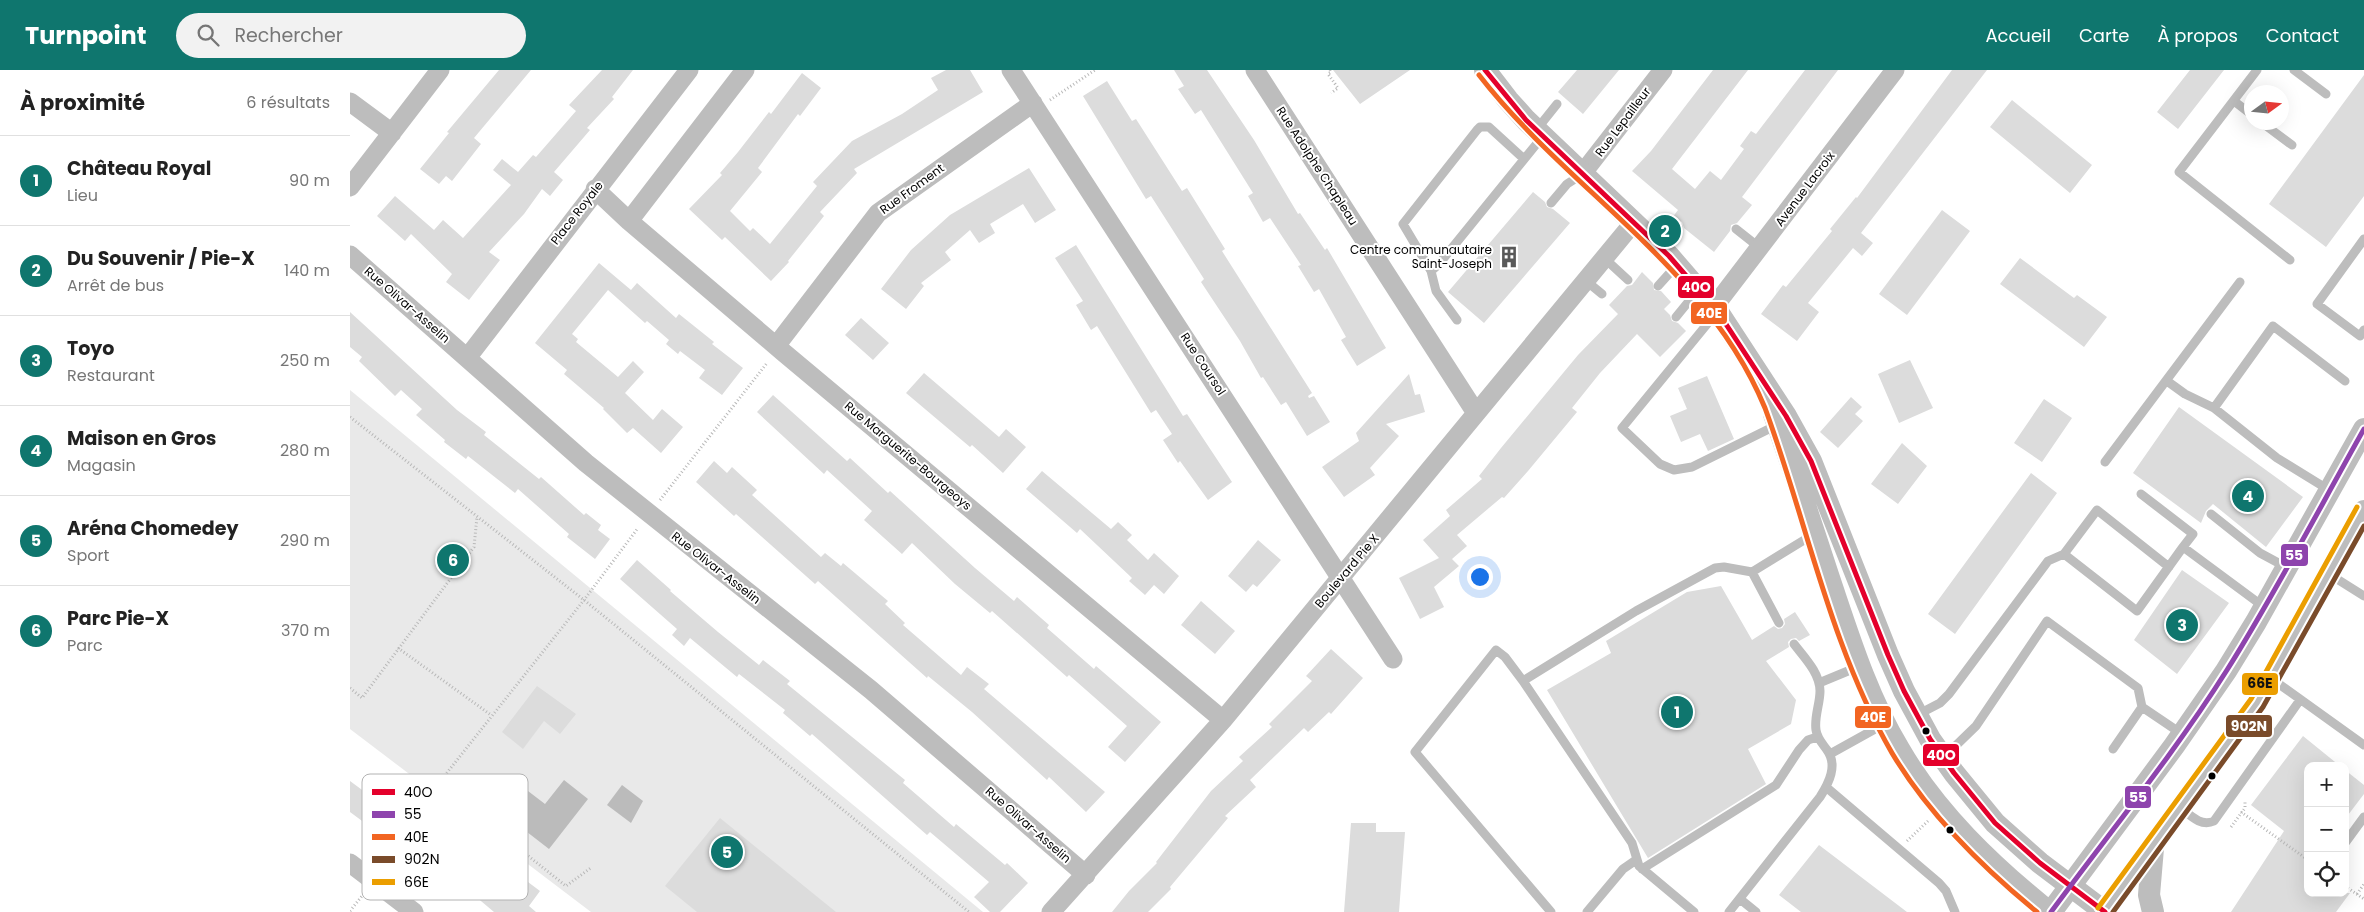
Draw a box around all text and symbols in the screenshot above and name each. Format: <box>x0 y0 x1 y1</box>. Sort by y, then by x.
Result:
search box <box>176 13 526 58</box>
text: Turnpoint <box>25 19 146 52</box>
icon: search <box>194 21 222 49</box>
text: Rechercher <box>234 22 343 49</box>
text: Accueil <box>1985 23 2051 48</box>
text: Carte <box>2079 23 2129 48</box>
text: À propos <box>2157 23 2238 48</box>
text: Contact <box>2266 23 2339 48</box>
street label: Rue Lepailleur <box>1591 83 1655 160</box>
north arrow <box>2244 85 2289 130</box>
text: À proximité <box>20 88 145 117</box>
text: 6 résultats <box>246 91 330 114</box>
street label: Rue Adolphe Chapleau <box>1273 103 1362 228</box>
street label: Avenue Lacroix <box>1771 148 1839 230</box>
text: Château Royal <box>67 155 211 182</box>
street label: Rue Froment <box>876 159 947 218</box>
text: 1 <box>33 169 39 192</box>
text: 90 m <box>289 169 330 192</box>
street label: Place Royale <box>546 177 607 248</box>
text: Lieu <box>67 184 98 207</box>
pin: 2 <box>1649 212 1681 250</box>
place label: Centre communautaire Saint-Joseph <box>1350 241 1492 272</box>
building icon: Centre communautaire Saint-Joseph <box>1496 244 1522 270</box>
text: Du Souvenir / Pie-X <box>67 245 255 272</box>
text: 2 <box>31 259 41 282</box>
text: 140 m <box>284 259 330 282</box>
street label: Rue Olivar-Asselin <box>361 263 454 347</box>
text: Arrêt de bus <box>67 274 164 297</box>
line badge: 40O <box>1677 275 1715 299</box>
text: 40O <box>1681 277 1711 297</box>
line badge: 40E <box>1690 301 1728 325</box>
text: 40E <box>1696 303 1722 323</box>
street label: Rue Coursol <box>1177 329 1230 398</box>
text: Toyo <box>67 335 114 362</box>
text: 3 <box>31 349 41 372</box>
text: 250 m <box>280 349 330 372</box>
text: Restaurant <box>67 364 155 387</box>
street label: Rue Marguerite-Bourgeoys <box>841 397 975 514</box>
text: Maison en Gros <box>67 425 216 452</box>
text: 4 <box>31 439 41 462</box>
text: 280 m <box>280 439 330 462</box>
text: Magasin <box>67 454 136 477</box>
pin: 4 <box>2232 477 2264 515</box>
text: Aréna Chomedey <box>67 515 238 542</box>
street label: Rue Olivar-Asselin <box>668 527 764 608</box>
text: 5 <box>31 529 41 552</box>
text: 290 m <box>280 529 330 552</box>
street label: Boulevard Pie X <box>1311 530 1383 611</box>
pin: 6 <box>437 541 469 579</box>
line badge: 55 <box>2280 543 2309 567</box>
text: Sport <box>67 544 109 567</box>
text: 55 <box>2285 545 2303 565</box>
your location <box>1467 564 1493 590</box>
text: Parc Pie-X <box>67 605 169 632</box>
pin: 3 <box>2166 606 2198 644</box>
text: 6 <box>31 619 41 642</box>
text: 370 m <box>281 619 330 642</box>
text: Parc <box>67 634 103 657</box>
line badge: 66E <box>2241 672 2279 696</box>
text: 66E <box>2247 673 2273 693</box>
pin: 1 <box>1661 693 1693 731</box>
line badge: 40E <box>1854 705 1892 729</box>
text: 40E <box>1860 707 1886 727</box>
line badge: 902N <box>2225 714 2273 738</box>
text: 902N <box>2231 716 2267 736</box>
unlabelled marker <box>1921 726 1931 736</box>
line badge: 40O <box>1922 743 1960 767</box>
text: 40O <box>1926 745 1956 765</box>
map controls <box>2304 762 2349 897</box>
button: + <box>2304 762 2349 807</box>
unlabelled marker <box>2207 771 2217 781</box>
legend <box>362 774 528 900</box>
text: 40O <box>404 782 433 802</box>
street label: Rue Olivar-Asselin <box>982 783 1075 867</box>
line badge: 55 <box>2124 785 2152 809</box>
text: 55 <box>2129 787 2147 807</box>
text: 55 <box>404 804 422 824</box>
button: − <box>2304 807 2349 852</box>
unlabelled marker <box>1945 825 1955 835</box>
text: 40E <box>404 827 429 847</box>
pin: 5 <box>711 833 743 871</box>
text: 902N <box>404 849 440 869</box>
button: locate <box>2304 852 2349 897</box>
text: 66E <box>404 872 429 892</box>

